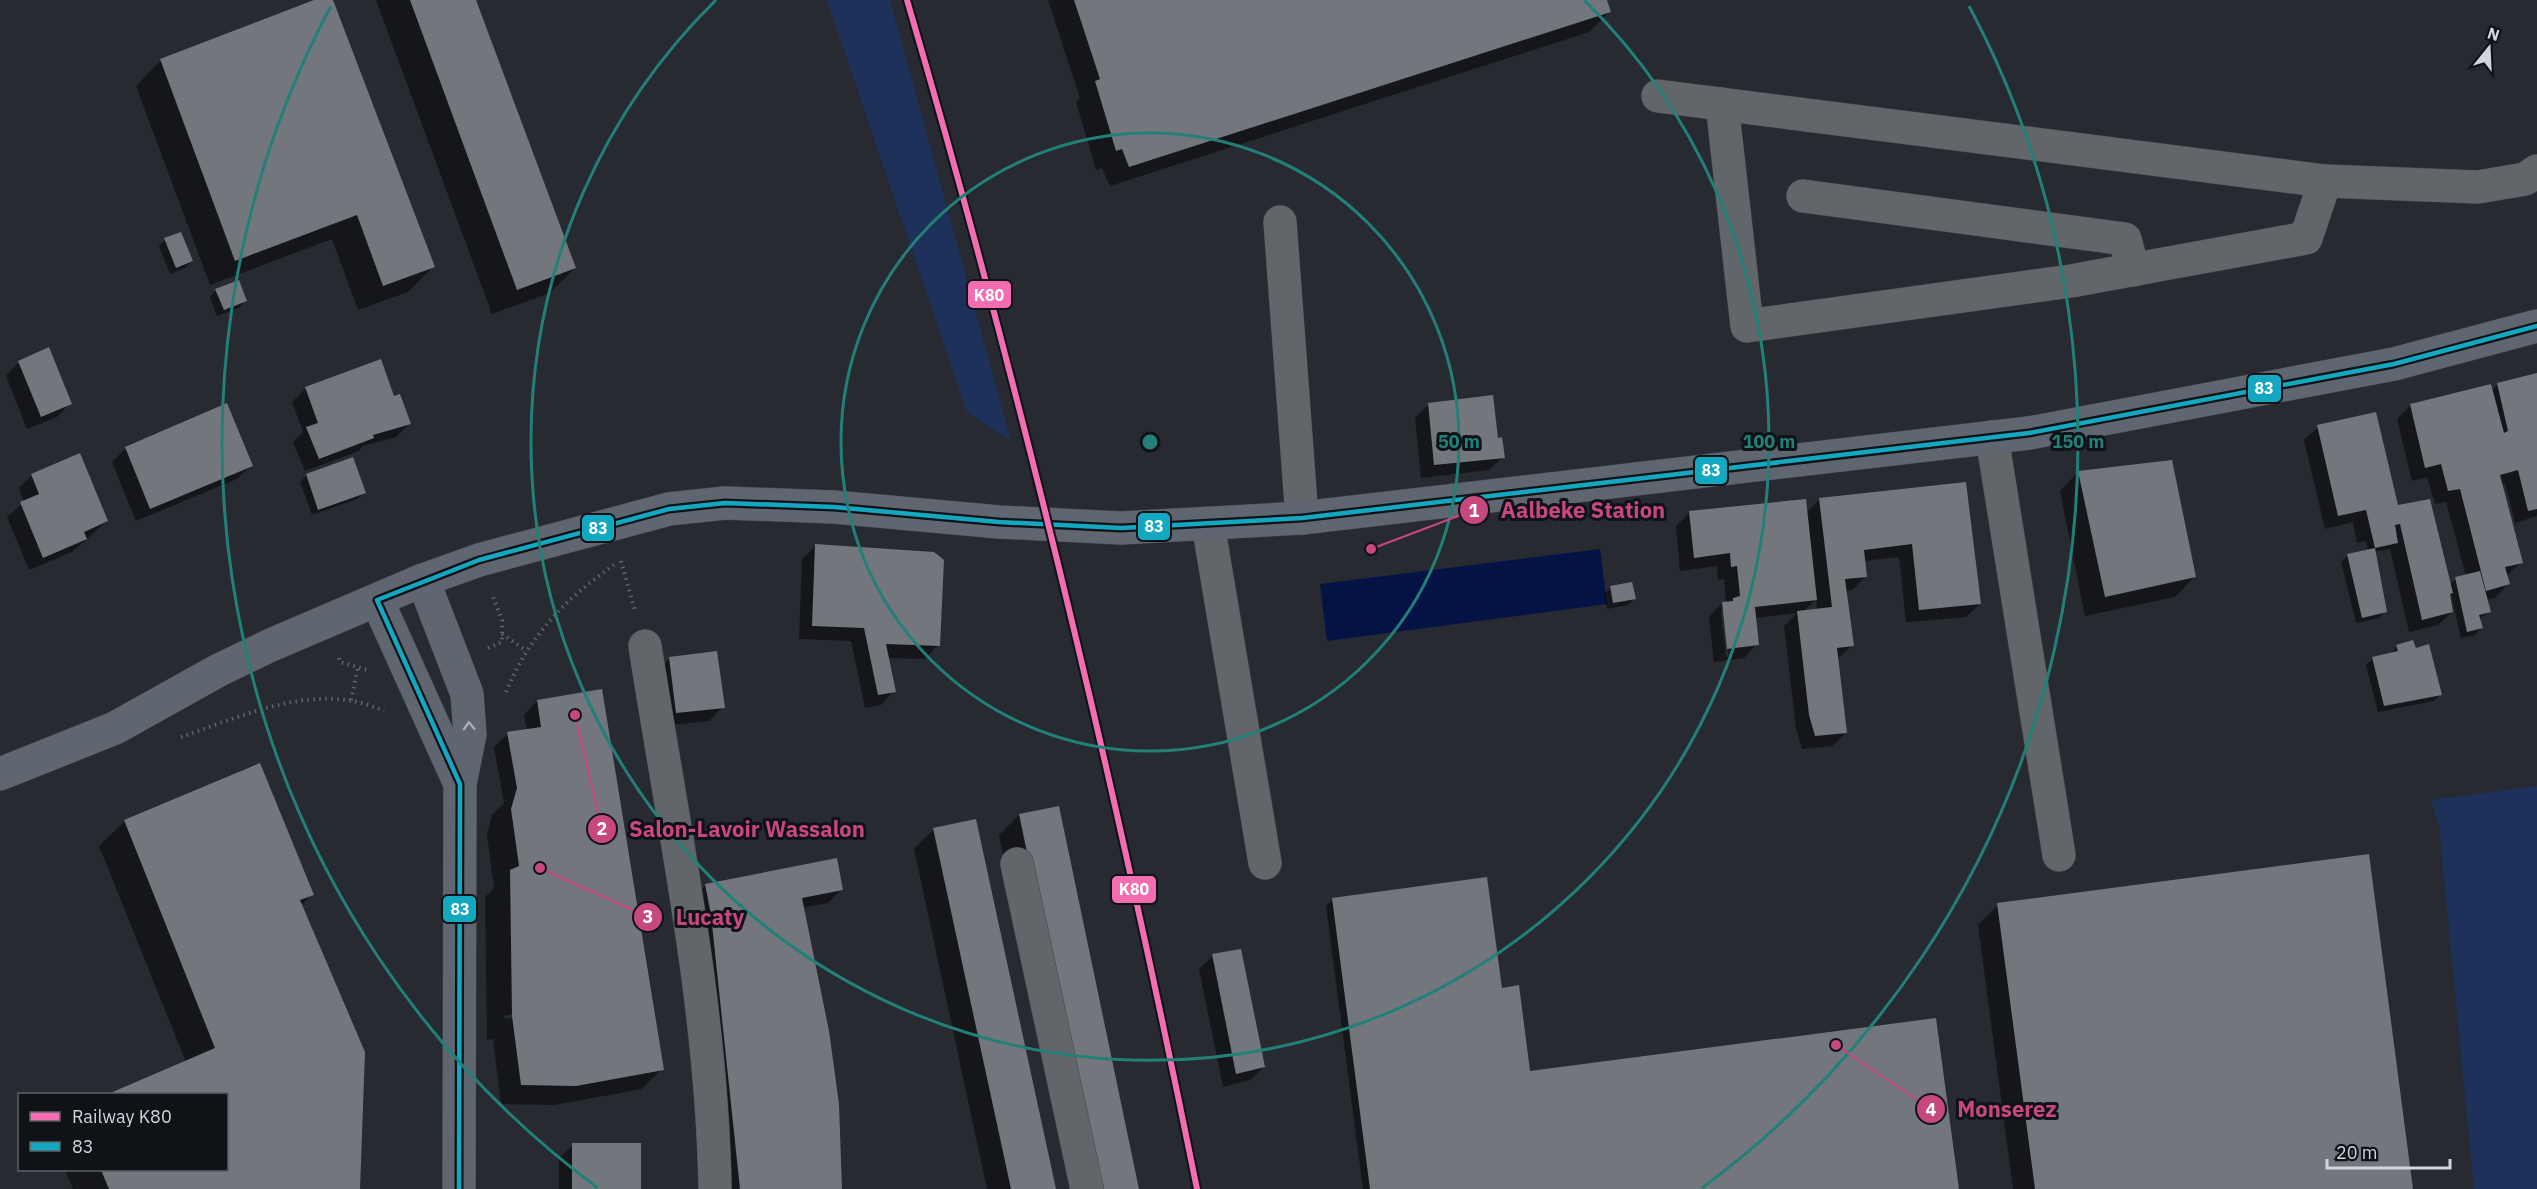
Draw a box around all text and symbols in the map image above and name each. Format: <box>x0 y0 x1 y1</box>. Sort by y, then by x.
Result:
north arrow <box>2459 18 2519 78</box>
text: N <box>2485 22 2502 45</box>
line badge: K80 <box>967 280 1012 309</box>
text: K80 <box>974 285 1005 305</box>
line badge: 83 <box>2247 374 2282 403</box>
text: 83 <box>2254 378 2274 398</box>
text: 50 m <box>1438 430 1480 453</box>
text: 100 m <box>1743 430 1795 453</box>
text: 150 m <box>2052 430 2104 453</box>
centre of rings <box>1140 432 1160 452</box>
line badge: 83 <box>1694 456 1728 485</box>
text: 83 <box>1701 460 1721 480</box>
callout: Aalbeke Station <box>1459 490 1677 530</box>
text: Aalbeke Station <box>1501 495 1665 524</box>
text: 1 <box>1469 499 1480 522</box>
line badge: 83 <box>1137 512 1171 541</box>
line badge: 83 <box>581 514 615 542</box>
text: 83 <box>1144 516 1164 536</box>
text: 83 <box>588 518 608 538</box>
one-way arrow <box>463 722 476 731</box>
callout: Salon-Lavoir Wassalon <box>587 809 877 849</box>
text: Salon-Lavoir Wassalon <box>629 814 865 843</box>
text: 2 <box>597 817 607 840</box>
line badge: K80 <box>1111 875 1157 904</box>
text: K80 <box>1119 879 1150 899</box>
line badge: 83 <box>442 895 477 923</box>
callout: Lucaty <box>633 897 756 937</box>
text: 83 <box>450 899 470 919</box>
text: Lucaty <box>676 902 745 931</box>
text: 3 <box>643 905 653 928</box>
callout: Monserez <box>1916 1089 2069 1129</box>
legend <box>18 1093 228 1171</box>
text: Monserez <box>1957 1094 2057 1123</box>
text: 4 <box>1926 1098 1937 1121</box>
text: Railway K80 <box>72 1105 172 1128</box>
scale bar <box>2327 1132 2450 1170</box>
text: 83 <box>72 1135 94 1158</box>
text: 20 m <box>2336 1141 2378 1164</box>

